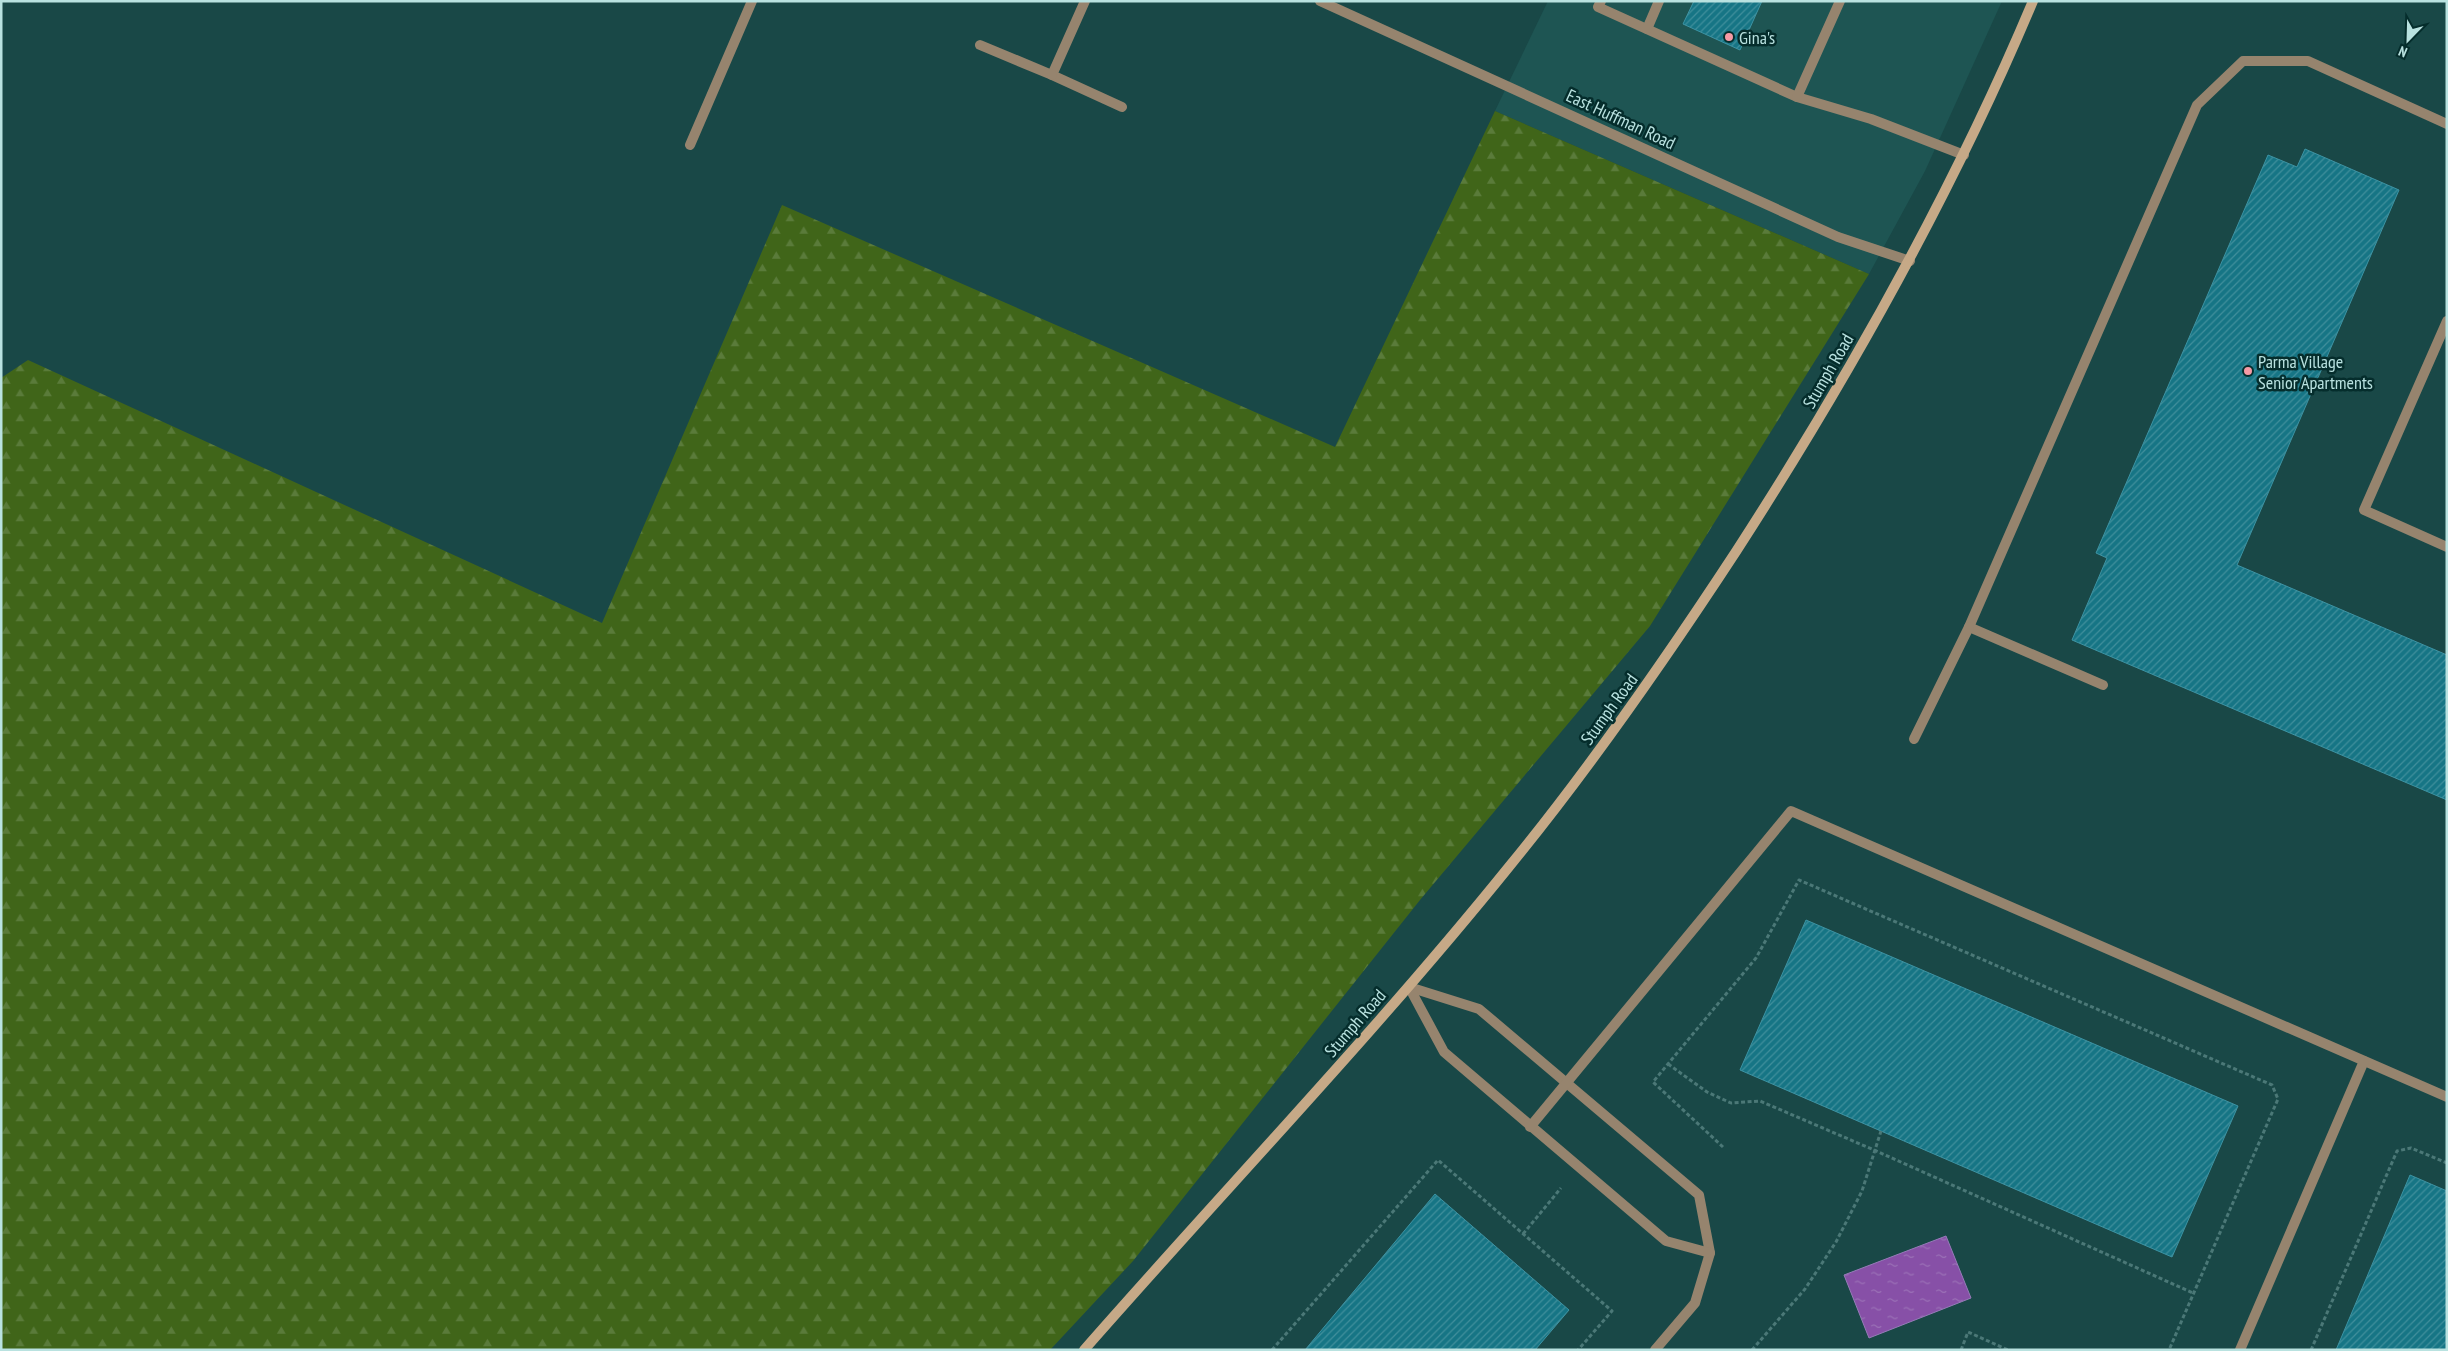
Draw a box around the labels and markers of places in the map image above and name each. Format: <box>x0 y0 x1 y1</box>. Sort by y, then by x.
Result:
place label: Gina's <box>1739 26 1775 49</box>
marker: Gina's <box>1723 31 1735 43</box>
place label: Parma Village Senior Apartments <box>2258 350 2373 394</box>
marker: Parma Village Senior Apartments <box>2242 365 2254 377</box>

